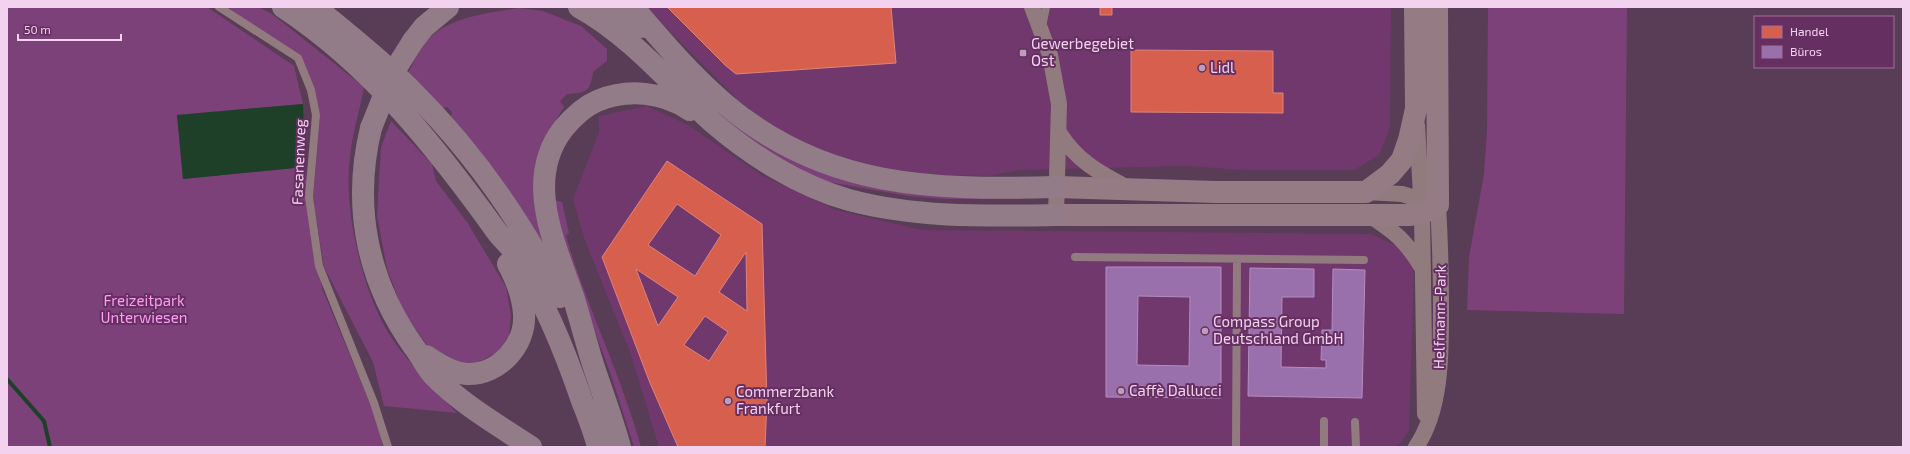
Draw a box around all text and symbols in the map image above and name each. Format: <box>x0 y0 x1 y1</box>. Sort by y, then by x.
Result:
scale bar <box>18 16 121 42</box>
legend <box>1754 16 1894 68</box>
text: 50 m <box>24 22 51 36</box>
text: Handel <box>1790 24 1829 38</box>
place label: Gewerbegebiet Ost <box>1031 34 1134 69</box>
text: Büros <box>1790 44 1822 58</box>
marker: Gewerbegebiet Ost <box>1018 48 1028 58</box>
place label: Lidl <box>1210 58 1235 76</box>
marker: Lidl <box>1197 63 1207 73</box>
street label: Fasanenweg <box>288 118 309 205</box>
street label: Helfmann-Park <box>1429 264 1449 369</box>
park label: Freizeitpark Unterwiesen <box>100 291 188 326</box>
place label: Compass Group Deutschland GmbH <box>1213 312 1343 347</box>
marker: Compass Group Deutschland GmbH <box>1200 326 1210 336</box>
place label: Caffè Dallucci <box>1129 381 1222 399</box>
place label: Commerzbank Frankfurt <box>736 382 835 417</box>
marker: Caffè Dallucci <box>1116 386 1126 396</box>
marker: Commerzbank Frankfurt <box>723 396 733 406</box>

